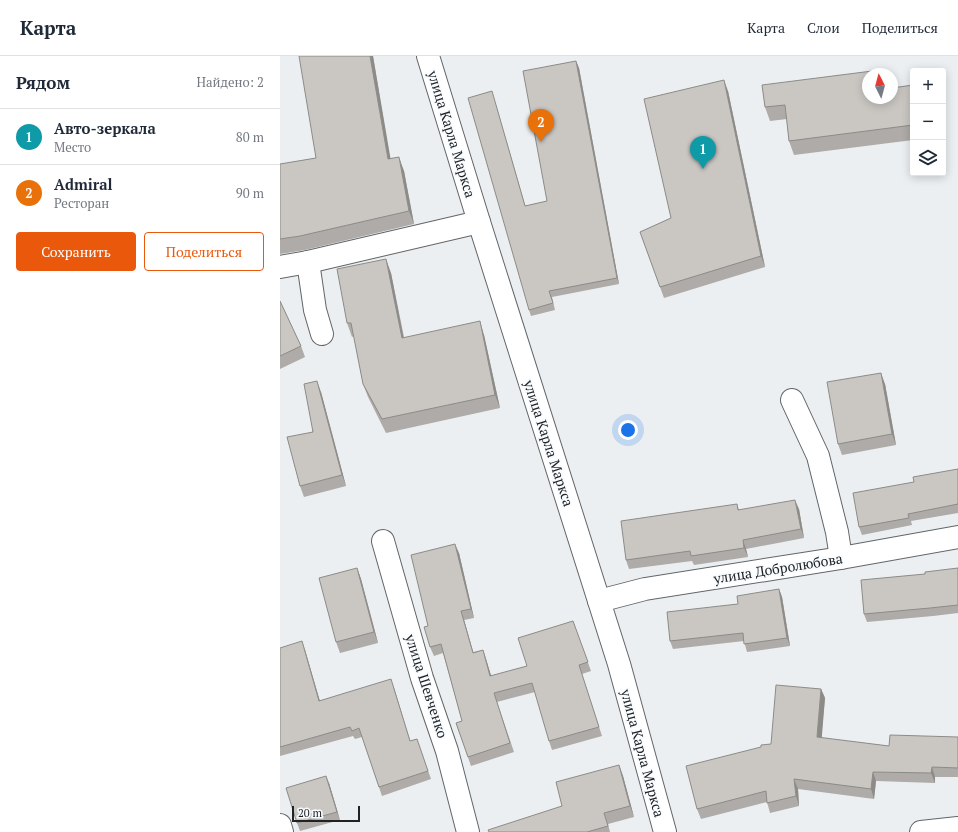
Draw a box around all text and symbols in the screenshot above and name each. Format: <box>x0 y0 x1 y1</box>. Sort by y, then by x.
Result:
text: Карта <box>20 15 76 40</box>
text: Карта <box>747 18 785 37</box>
text: Слои <box>807 18 840 37</box>
text: Поделиться <box>862 18 938 37</box>
street label: улица Карла Маркса <box>423 67 480 200</box>
north arrow <box>862 68 898 104</box>
map controls <box>910 68 946 176</box>
button: + <box>910 68 946 104</box>
text: Рядом <box>16 71 70 94</box>
text: Найдено: 2 <box>197 73 264 91</box>
button: − <box>910 104 946 140</box>
pin: 2 <box>528 109 554 142</box>
text: Авто-зеркала <box>54 118 156 138</box>
text: 1 <box>25 128 33 146</box>
text: 80 m <box>236 128 264 146</box>
pin: 1 <box>690 136 716 169</box>
text: Место <box>54 138 91 156</box>
button: layers <box>910 140 946 176</box>
text: Admiral <box>54 174 113 194</box>
text: 2 <box>25 184 33 202</box>
text: 90 m <box>236 184 264 202</box>
text: Ресторан <box>54 194 109 212</box>
button: Сохранить <box>16 232 136 271</box>
button: Поделиться <box>144 232 264 271</box>
street label: улица Карла Маркса <box>519 376 578 509</box>
your location <box>618 420 638 440</box>
street label: улица Добролюбова <box>711 548 844 588</box>
street label: улица Шевченко <box>401 631 453 741</box>
street label: улица Карла Маркса <box>616 686 669 819</box>
scale bar <box>292 804 360 823</box>
text: 20 m <box>298 806 322 820</box>

